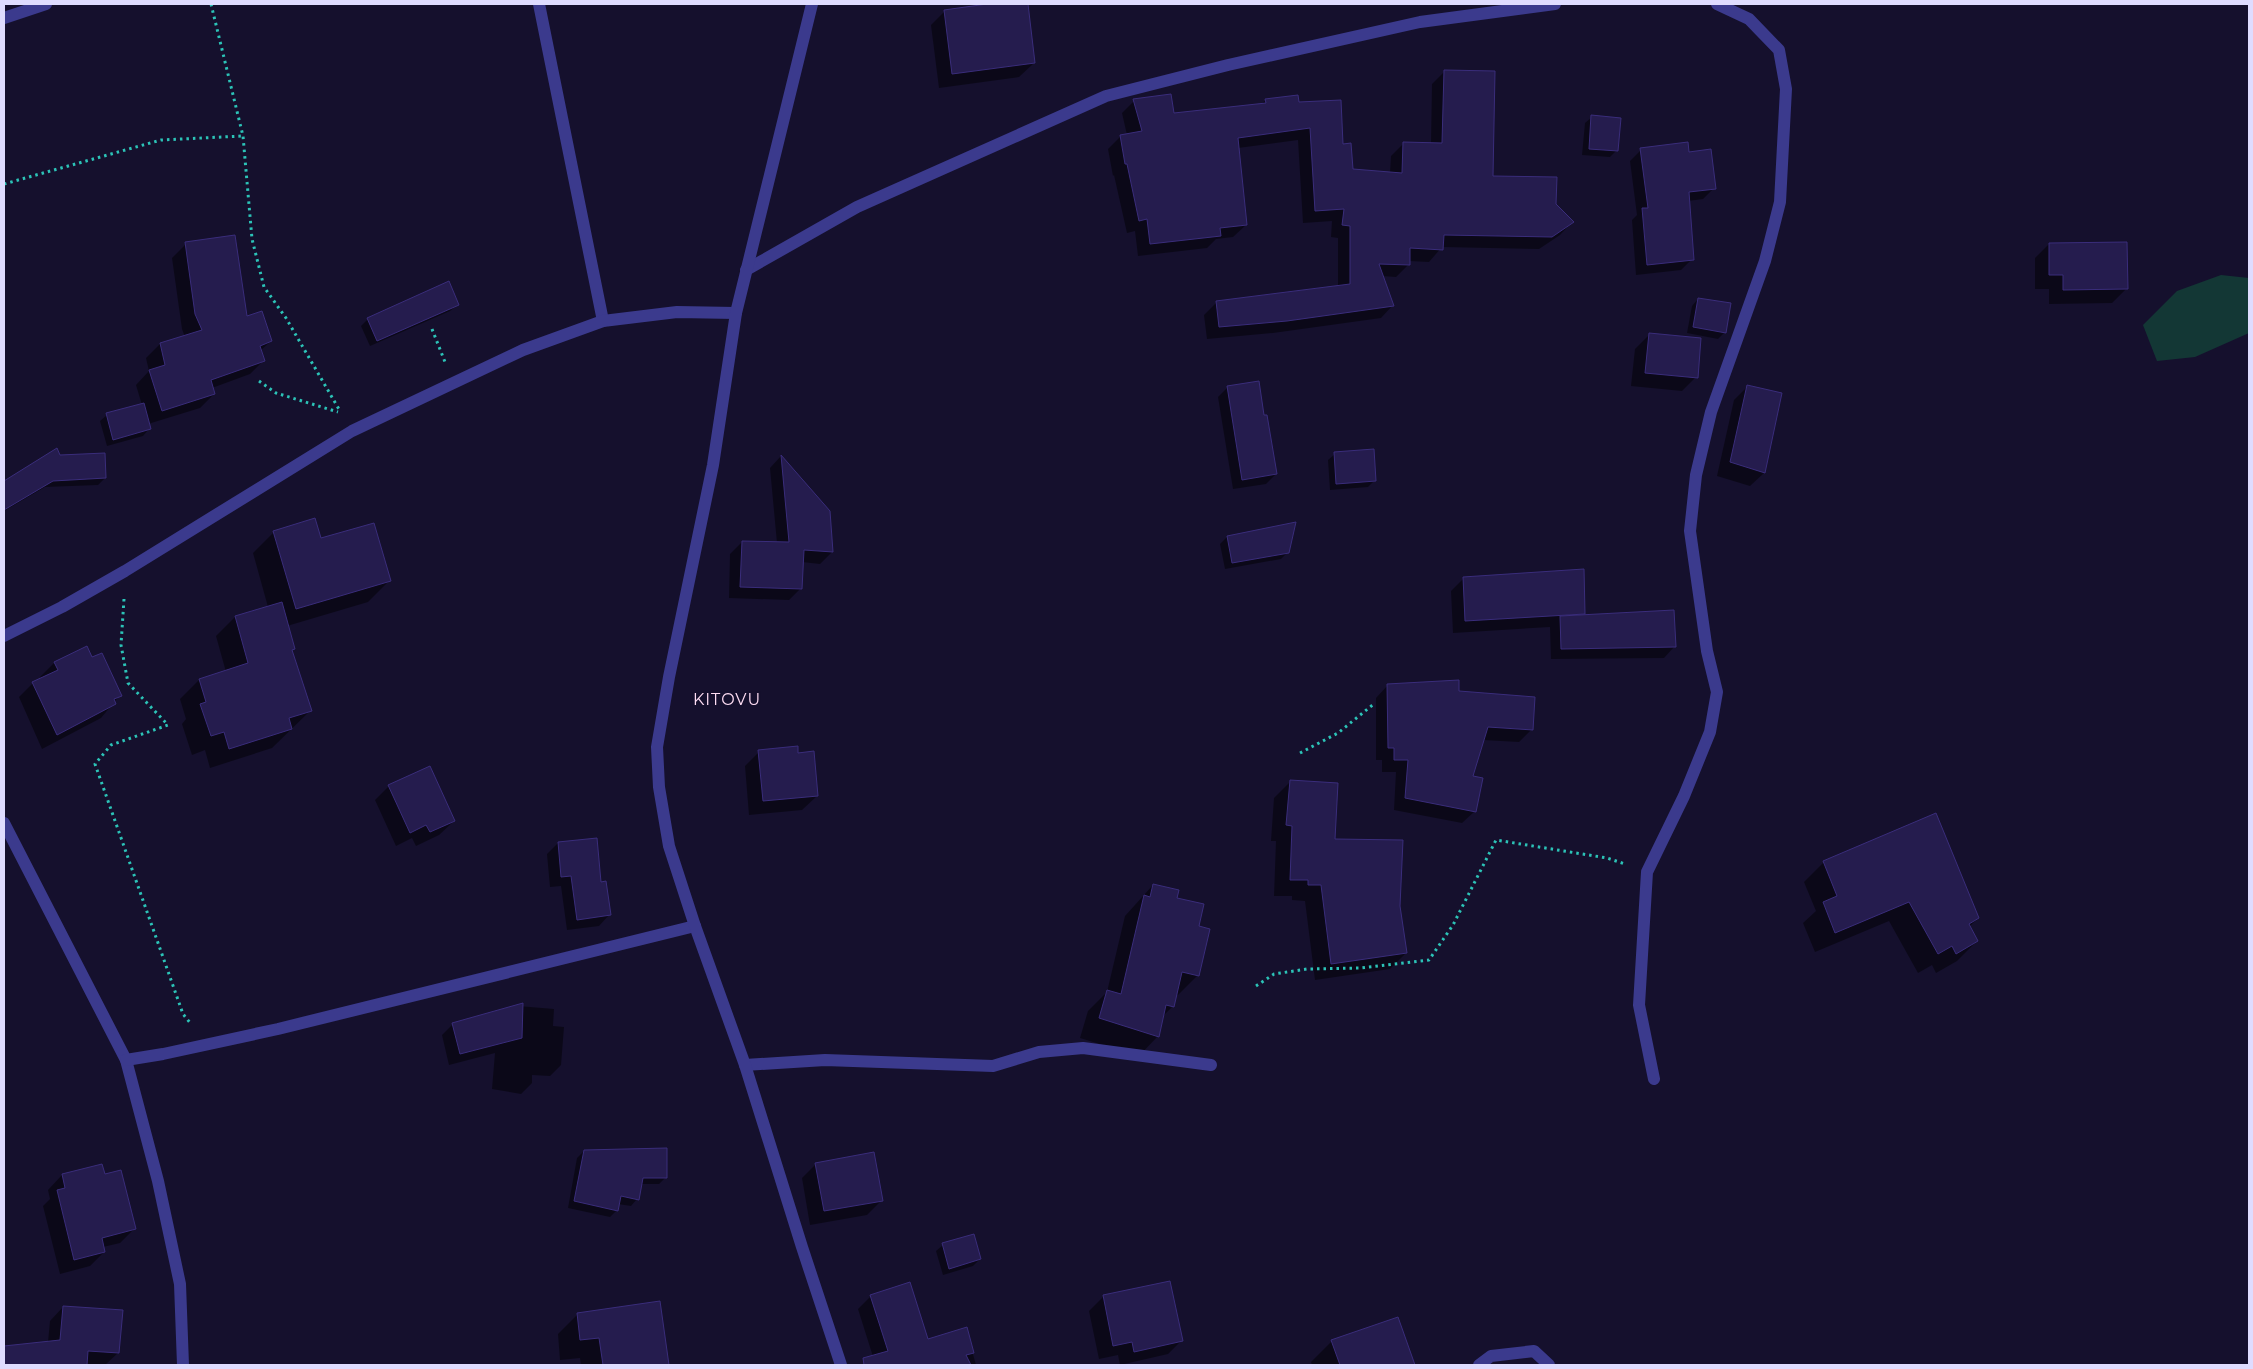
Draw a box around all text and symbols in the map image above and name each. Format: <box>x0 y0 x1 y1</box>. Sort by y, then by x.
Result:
district label: KITOVU <box>693 690 761 709</box>

